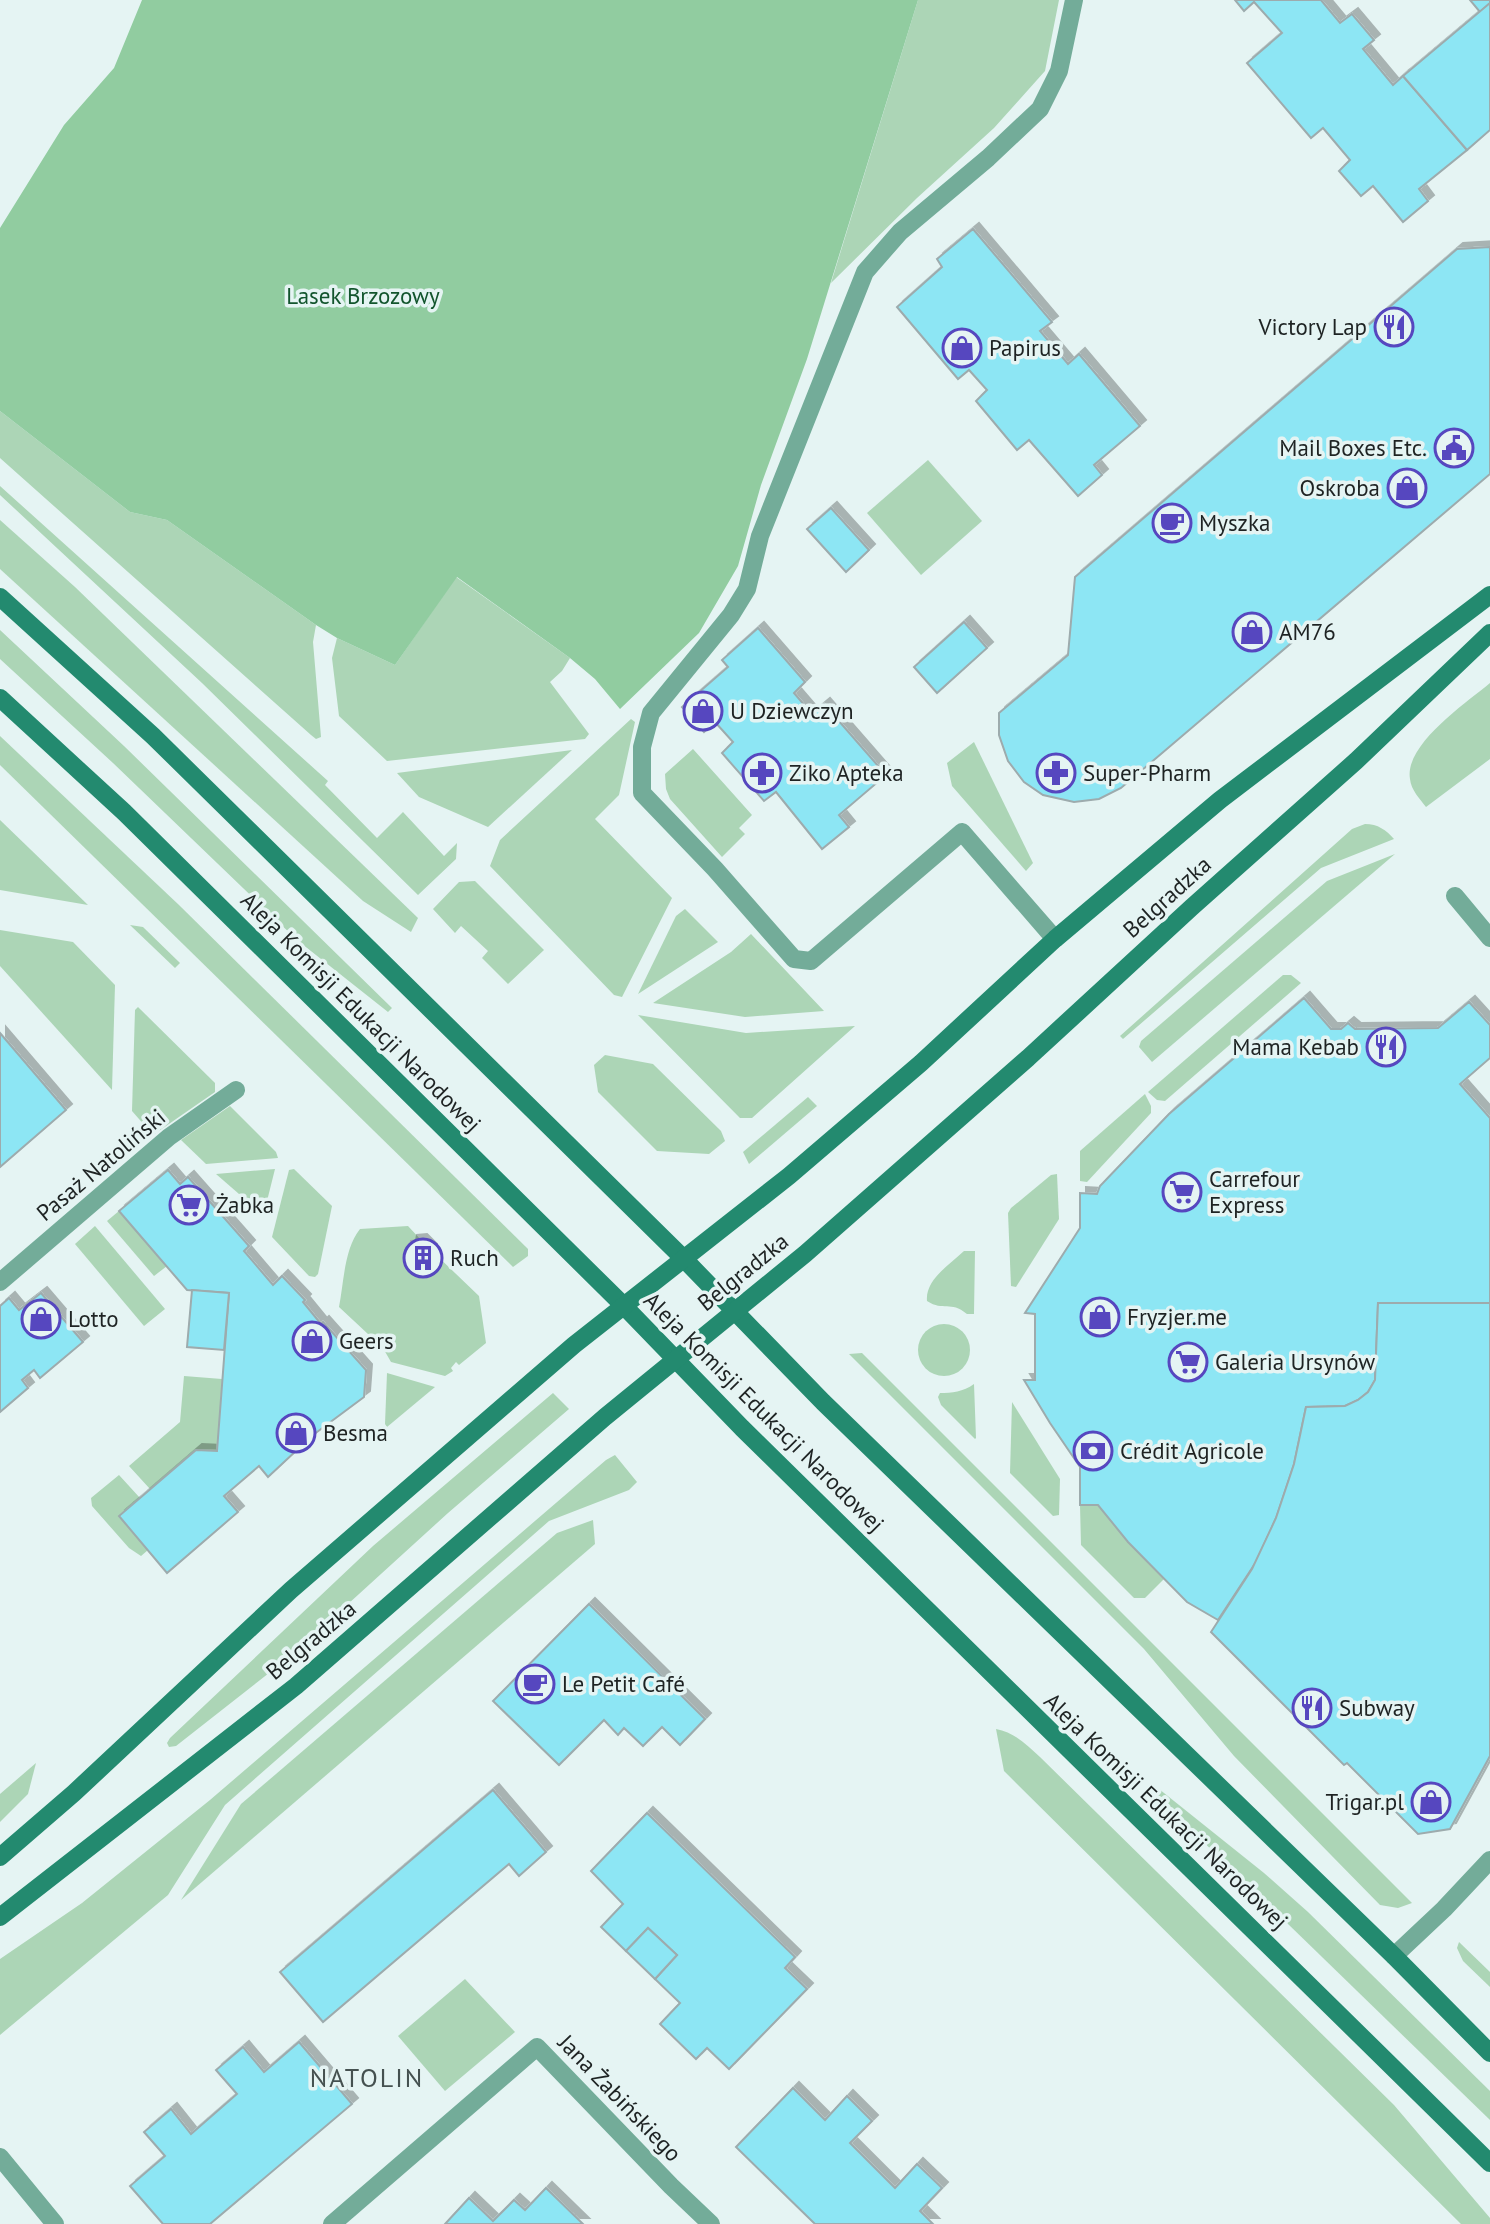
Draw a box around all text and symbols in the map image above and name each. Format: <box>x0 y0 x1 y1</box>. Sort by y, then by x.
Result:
park label: Lasek Brzozowy <box>286 281 440 310</box>
restaurant icon: Victory Lap <box>1373 306 1415 348</box>
place label: Victory Lap <box>1257 312 1367 341</box>
shop icon: Papirus <box>941 327 983 369</box>
place label: Papirus <box>989 333 1061 362</box>
public building icon: Mail Boxes Etc. <box>1433 427 1475 469</box>
place label: Mail Boxes Etc. <box>1279 433 1427 462</box>
shop icon: Oskroba <box>1386 467 1428 509</box>
place label: Oskroba <box>1300 473 1380 502</box>
cafe icon: Myszka <box>1151 502 1193 544</box>
place label: Myszka <box>1199 508 1270 537</box>
shop icon: AM76 <box>1231 611 1273 653</box>
place label: AM76 <box>1279 617 1336 646</box>
shop icon: U Dziewczyn <box>682 690 724 732</box>
place label: U Dziewczyn <box>730 696 854 725</box>
pharmacy icon: Ziko Apteka <box>741 752 783 794</box>
pharmacy icon: Super-Pharm <box>1035 752 1077 794</box>
place label: Ziko Apteka <box>789 758 904 787</box>
place label: Super-Pharm <box>1083 758 1211 787</box>
street label: Belgradzka <box>1117 850 1217 944</box>
street label: Aleja Komisji Edukacji Narodowej <box>235 885 488 1138</box>
restaurant icon: Mama Kebab <box>1365 1026 1407 1068</box>
place label: Mama Kebab <box>1232 1032 1359 1061</box>
street label: Pasaż Natoliński <box>30 1102 171 1227</box>
place label: Carrefour Express <box>1209 1164 1300 1219</box>
supermarket icon: Carrefour Express <box>1161 1171 1203 1213</box>
supermarket icon: Żabka <box>168 1184 210 1226</box>
place label: Żabka <box>216 1190 274 1219</box>
street label: Belgradzka <box>691 1226 794 1317</box>
building icon: Ruch <box>402 1237 444 1279</box>
place label: Ruch <box>450 1243 499 1272</box>
street label: Aleja Komisji Edukacji Narodowej <box>638 1285 891 1538</box>
shop icon: Fryzjer.me <box>1079 1296 1121 1338</box>
shop icon: Lotto <box>20 1298 62 1340</box>
place label: Fryzjer.me <box>1127 1302 1227 1331</box>
place label: Lotto <box>68 1304 119 1333</box>
shop icon: Geers <box>291 1320 333 1362</box>
place label: Geers <box>339 1326 394 1355</box>
supermarket icon: Galeria Ursynów <box>1167 1341 1209 1383</box>
place label: Galeria Ursynów <box>1215 1347 1375 1376</box>
shop icon: Besma <box>275 1412 317 1454</box>
place label: Besma <box>323 1418 388 1447</box>
bank icon: Crédit Agricole <box>1072 1430 1114 1472</box>
place label: Crédit Agricole <box>1120 1436 1264 1465</box>
street label: Belgradzka <box>260 1594 362 1686</box>
cafe icon: Le Petit Café <box>514 1663 556 1705</box>
place label: Le Petit Café <box>562 1669 685 1698</box>
street label: Aleja Komisji Edukacji Narodowej <box>1038 1686 1294 1935</box>
restaurant icon: Subway <box>1291 1687 1333 1729</box>
place label: Subway <box>1339 1693 1415 1722</box>
shop icon: Trigar.pl <box>1410 1781 1452 1823</box>
place label: Trigar.pl <box>1325 1787 1404 1816</box>
street label: Jana Żabińskiego <box>552 2027 688 2167</box>
district label: NATOLIN <box>310 2061 424 2094</box>

